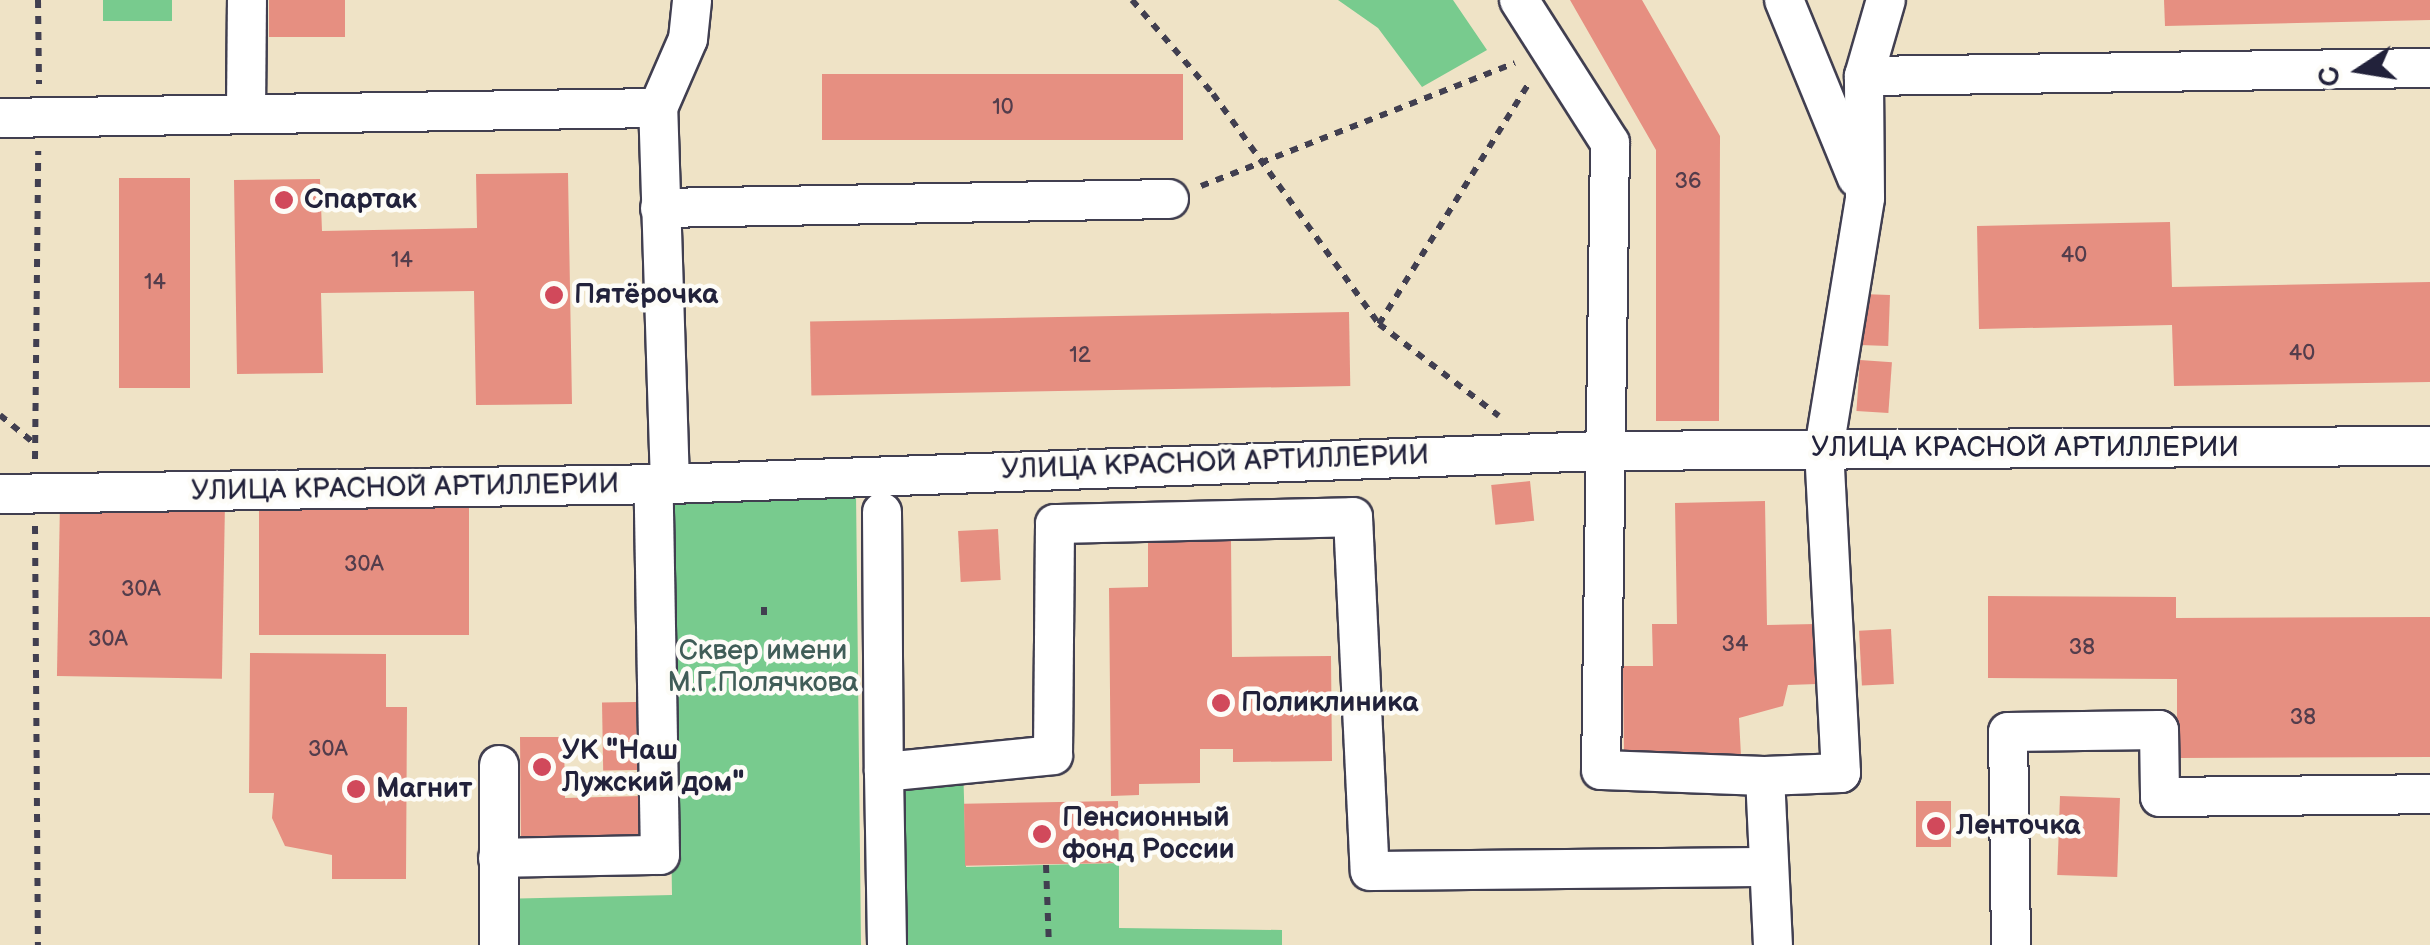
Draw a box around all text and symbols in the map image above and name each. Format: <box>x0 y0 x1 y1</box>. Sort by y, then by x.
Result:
north arrow <box>2310 20 2410 120</box>
text: С <box>2312 63 2348 89</box>
house number: 10 <box>992 95 1014 121</box>
house number: 36 <box>1675 169 1701 195</box>
place label: Спартак <box>304 183 417 217</box>
marker: Спартак <box>273 189 295 211</box>
house number: 40 <box>2061 243 2087 269</box>
house number: 14 <box>391 248 413 274</box>
house number: 14 <box>144 270 166 296</box>
place label: Пятёрочка <box>574 278 718 312</box>
marker: Пятёрочка <box>543 284 565 306</box>
house number: 40 <box>2289 341 2315 367</box>
house number: 12 <box>1069 343 1091 369</box>
street label: УЛИЦА КРАСНОЙ АРТИЛЛЕРИИ <box>1811 431 2239 465</box>
street label: УЛИЦА КРАСНОЙ АРТИЛЛЕРИИ <box>1000 439 1430 487</box>
street label: УЛИЦА КРАСНОЙ АРТИЛЛЕРИИ <box>191 467 619 509</box>
house number: 30А <box>344 552 384 578</box>
house number: 30А <box>121 577 161 603</box>
house number: 30А <box>88 627 128 653</box>
house number: 34 <box>1722 632 1748 658</box>
park label: Сквер имени М.Г.Полячкова <box>667 634 859 700</box>
house number: 38 <box>2069 635 2095 661</box>
place label: Поликлиника <box>1241 686 1418 720</box>
marker: Поликлиника <box>1210 692 1232 714</box>
house number: 38 <box>2290 705 2316 731</box>
place label: УК "Наш Лужский дом" <box>562 734 744 800</box>
house number: 30А <box>308 737 348 763</box>
marker: УК "Наш Лужский дом" <box>531 756 553 778</box>
place label: Магнит <box>376 772 472 806</box>
marker: Магнит <box>345 778 367 800</box>
place label: Пенсионный фонд России <box>1062 801 1235 867</box>
place label: Ленточка <box>1956 809 2081 843</box>
marker: Ленточка <box>1925 815 1947 837</box>
marker: Пенсионный фонд России <box>1031 823 1053 845</box>

